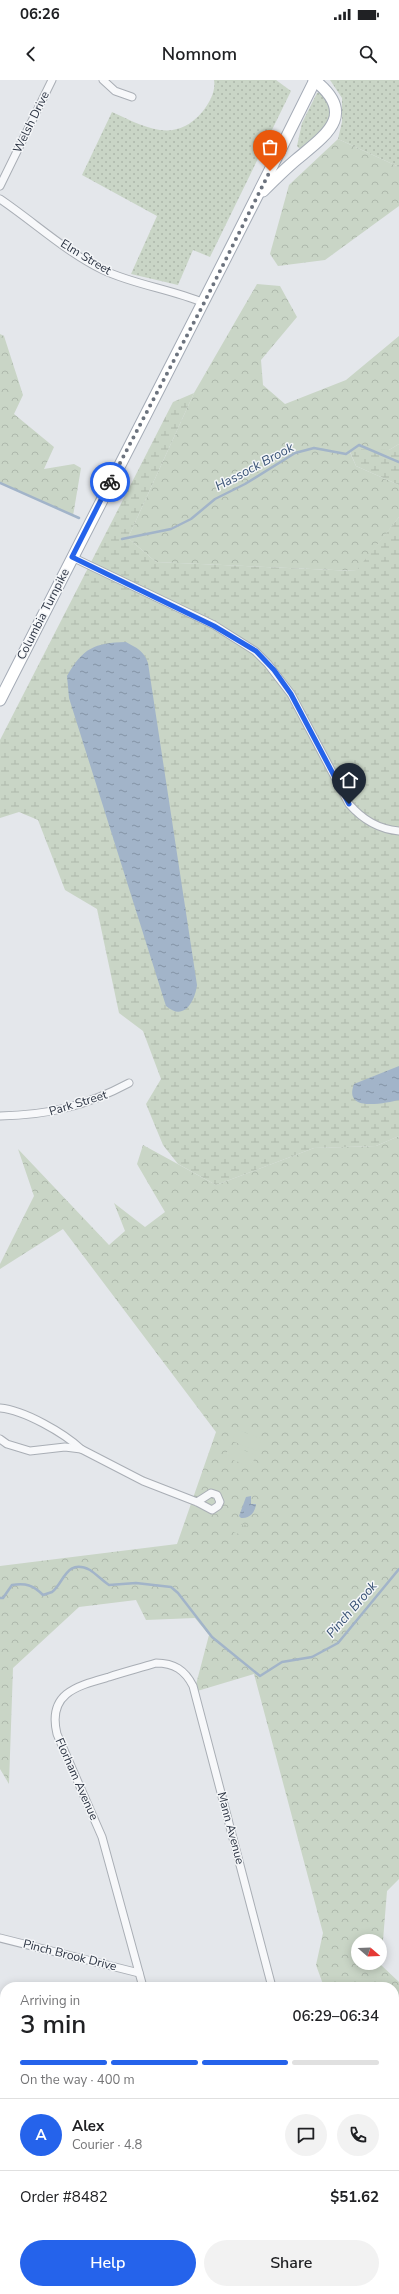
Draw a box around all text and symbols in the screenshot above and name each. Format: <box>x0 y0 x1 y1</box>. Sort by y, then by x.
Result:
text: 06:26 <box>20 4 60 24</box>
text: Nomnom <box>162 42 237 66</box>
icon: back <box>20 43 42 65</box>
icon: search <box>357 43 379 65</box>
street label: Welsh Drive <box>9 89 53 155</box>
pin <box>253 130 287 171</box>
icon: bag <box>259 136 281 158</box>
street label: Elm Street <box>58 236 115 279</box>
water label: Hassock Brook <box>212 438 297 495</box>
courier <box>90 462 130 502</box>
icon: bike <box>99 471 121 493</box>
street label: Columbia Turnpike <box>13 566 73 662</box>
pin <box>332 763 366 804</box>
icon: home <box>338 769 360 791</box>
street label: Park Street <box>47 1086 110 1119</box>
water label: Pinch Brook <box>322 1577 382 1642</box>
street label: Florham Avenue <box>52 1735 102 1823</box>
street label: Mann Avenue <box>214 1790 248 1866</box>
north arrow <box>351 1934 387 1970</box>
map controls <box>351 1934 387 1970</box>
street label: Pinch Brook Drive <box>22 1936 118 1974</box>
text: Arriving in <box>20 1992 80 2010</box>
text: 06:29–06:34 <box>292 2006 379 2026</box>
text: 3 min <box>20 2007 86 2042</box>
text: On the way · 400 m <box>20 2071 135 2089</box>
button: chat <box>285 2114 327 2156</box>
button: phone <box>337 2114 379 2156</box>
text: Alex <box>72 2116 104 2136</box>
text: A <box>35 2125 47 2145</box>
text: Courier · 4.8 <box>72 2136 142 2154</box>
text: Order #8482 <box>20 2187 108 2207</box>
text: $51.62 <box>330 2187 379 2207</box>
button: Help <box>20 2240 196 2286</box>
button: Share <box>204 2240 379 2286</box>

